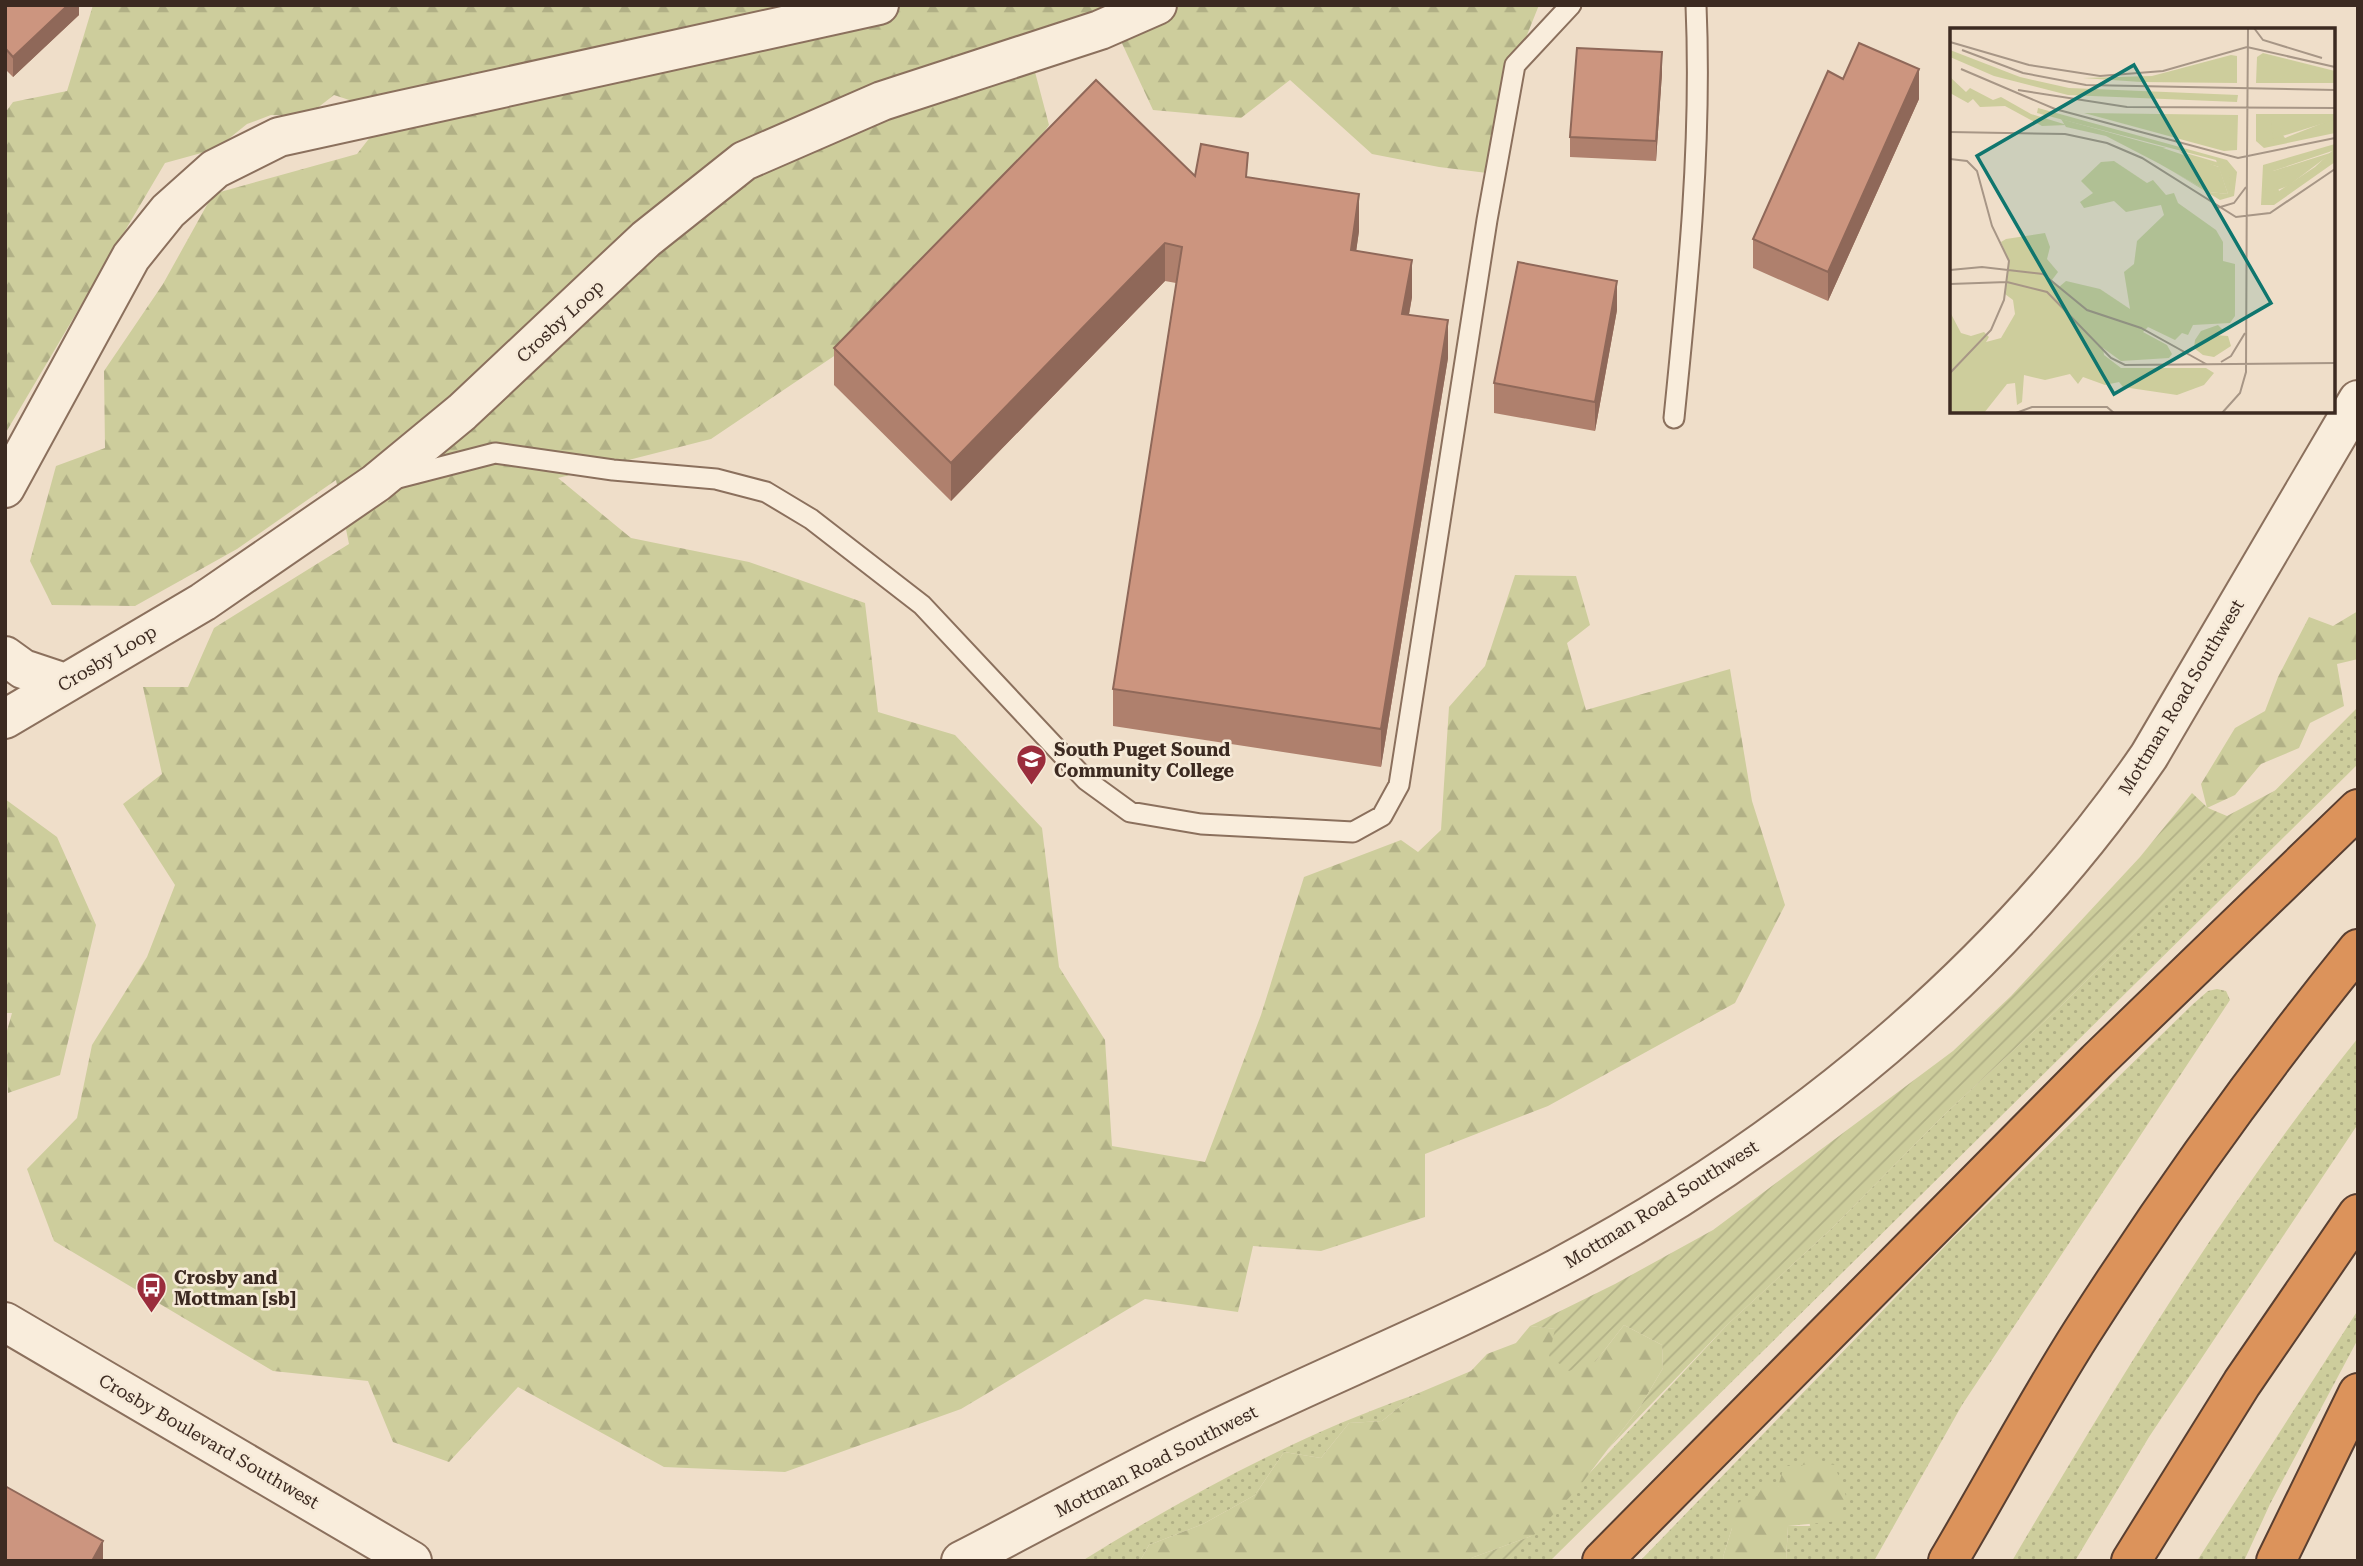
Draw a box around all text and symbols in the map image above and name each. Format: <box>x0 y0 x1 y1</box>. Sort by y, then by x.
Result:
inset map <box>1950 28 2335 413</box>
street label: Crosby Loop <box>512 275 608 367</box>
street label: Mottman Road Southwest <box>2114 595 2248 799</box>
street label: Crosby Loop <box>54 620 160 696</box>
place label: South Puget Sound Community College <box>1054 739 1234 781</box>
school or university icon: South Puget Sound Community College <box>1014 742 1048 786</box>
street label: Mottman Road Southwest <box>1560 1136 1762 1272</box>
place label: Crosby and Mottman [sb] <box>174 1267 296 1309</box>
bus stop icon: Crosby and Mottman [sb] <box>134 1270 168 1314</box>
street label: Crosby Boulevard Southwest <box>95 1369 323 1513</box>
street label: Mottman Road Southwest <box>1051 1401 1261 1521</box>

